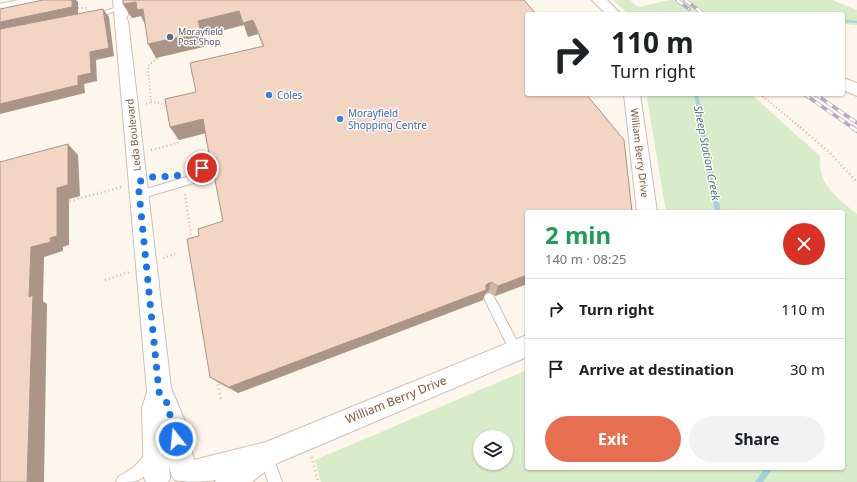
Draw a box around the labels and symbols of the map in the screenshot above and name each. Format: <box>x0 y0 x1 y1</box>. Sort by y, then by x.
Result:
place label: Morayfield Post Shop <box>178 25 223 48</box>
marker: Morayfield Post Shop <box>165 32 175 42</box>
place label: Coles <box>277 88 303 102</box>
marker: Coles <box>264 90 274 100</box>
street label: Leda Boulevard <box>122 98 144 172</box>
water label: Sheep Station Creek <box>691 104 724 202</box>
place label: Morayfield Shopping Centre <box>348 106 427 132</box>
street label: William Berry Drive <box>628 107 652 199</box>
marker: Morayfield Shopping Centre <box>335 114 345 124</box>
pin <box>185 151 219 185</box>
street label: William Berry Drive <box>343 371 449 428</box>
position arrow <box>155 418 197 460</box>

